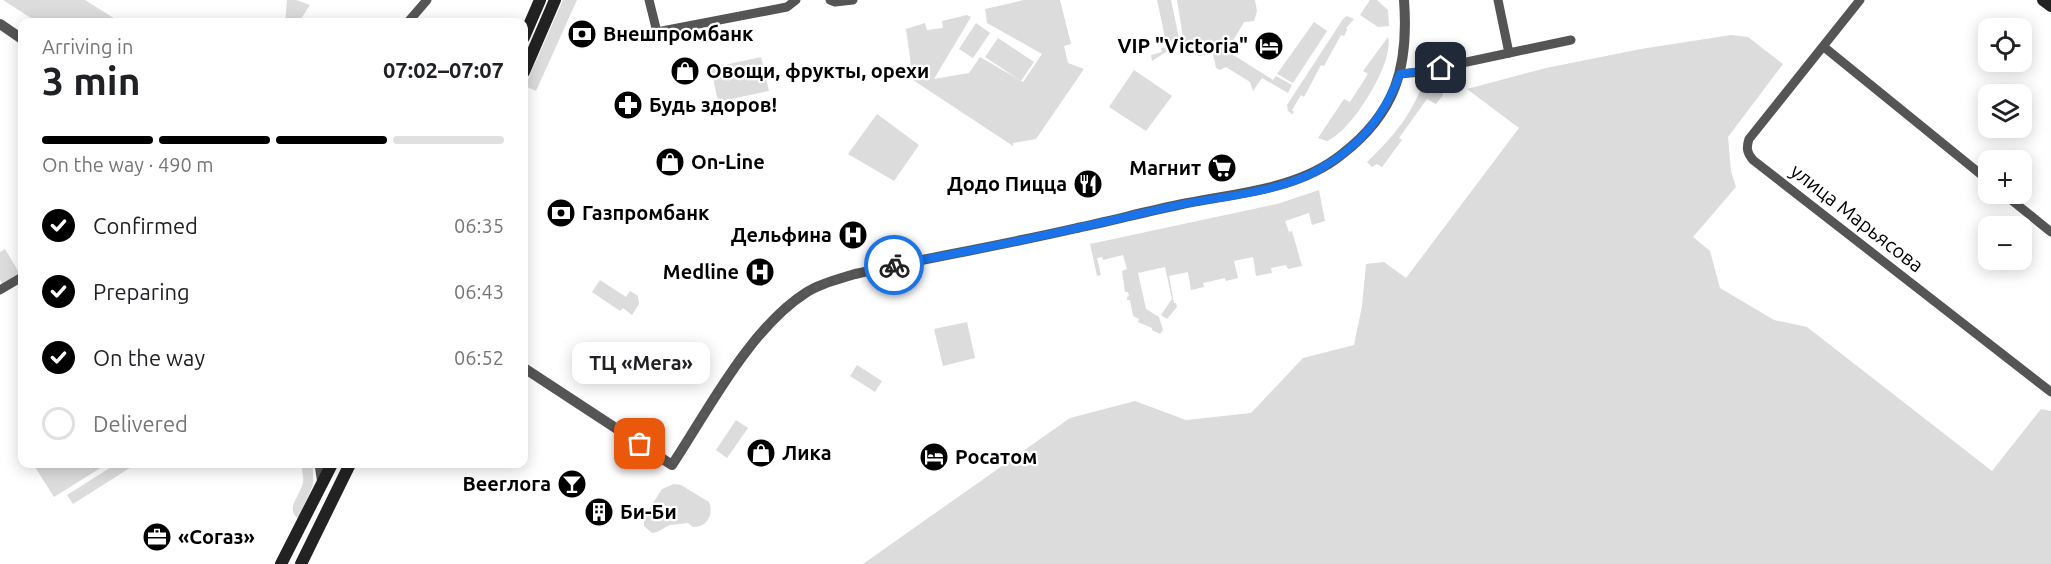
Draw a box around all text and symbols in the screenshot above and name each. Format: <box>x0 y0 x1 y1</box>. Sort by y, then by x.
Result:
bank icon: Внешпромбанк <box>566 18 598 50</box>
map controls <box>1978 18 2032 270</box>
button: locate <box>1978 18 2032 72</box>
place label: Внешпромбанк <box>603 22 754 45</box>
hotel icon: VIP "Victoria" <box>1253 30 1285 62</box>
place label: VIP "Victoria" <box>1118 34 1248 57</box>
text: Arriving in <box>42 35 133 58</box>
pin <box>1415 42 1466 93</box>
icon: home <box>1424 51 1457 84</box>
shop icon: Овощи, фрукты, орехи <box>669 55 701 87</box>
text: 07:02–07:07 <box>383 57 504 82</box>
text: 3 min <box>42 59 141 102</box>
place label: Овощи, фрукты, орехи <box>706 59 929 82</box>
button: layers <box>1978 84 2032 138</box>
pharmacy icon: Будь здоров! <box>612 89 644 121</box>
place label: Будь здоров! <box>649 93 777 116</box>
shop icon: On-Line <box>654 146 686 178</box>
place label: On-Line <box>691 150 765 173</box>
button: + <box>1978 150 2032 204</box>
supermarket icon: Магнит <box>1206 152 1238 184</box>
text: On the way · 490 m <box>42 153 214 176</box>
place label: Магнит <box>1129 156 1201 179</box>
street label: улица Марьясова <box>1786 159 1928 277</box>
restaurant icon: Додо Пицца <box>1072 168 1104 200</box>
place label: Додо Пицца <box>947 172 1067 195</box>
bank icon: Газпромбанк <box>545 197 577 229</box>
place label: Газпромбанк <box>582 201 710 224</box>
icon: check <box>42 209 75 242</box>
text: Confirmed <box>93 213 198 238</box>
text: 06:35 <box>454 214 504 237</box>
button: − <box>1978 216 2032 270</box>
hospital icon: Дельфина <box>837 219 869 251</box>
place label: Дельфина <box>731 223 832 246</box>
courier <box>864 235 924 295</box>
icon: bike <box>878 249 911 282</box>
hospital icon: Medline <box>744 256 776 288</box>
place label: Medline <box>663 260 739 283</box>
icon: check <box>42 275 75 308</box>
text: Preparing <box>93 279 190 304</box>
text: 06:43 <box>454 280 504 303</box>
icon: check <box>42 341 75 374</box>
callout: ТЦ «Мега» <box>571 342 709 384</box>
text: On the way <box>93 345 205 370</box>
text: 06:52 <box>454 346 504 369</box>
text: ТЦ «Мега» <box>589 351 693 374</box>
text: Delivered <box>93 411 188 436</box>
pin <box>614 418 665 469</box>
icon: bag <box>623 427 656 460</box>
shop icon: Лика <box>745 437 777 469</box>
place label: Лика <box>782 441 832 464</box>
hotel icon: Росатом <box>918 441 950 473</box>
place label: Росатом <box>955 445 1037 468</box>
bar icon: Beerлога <box>556 468 588 500</box>
place label: Beerлога <box>462 472 551 495</box>
building icon: Би-Би <box>583 496 615 528</box>
place label: Би-Би <box>620 500 677 523</box>
office icon: «Согаз» <box>141 521 173 553</box>
place label: «Согаз» <box>178 525 255 548</box>

